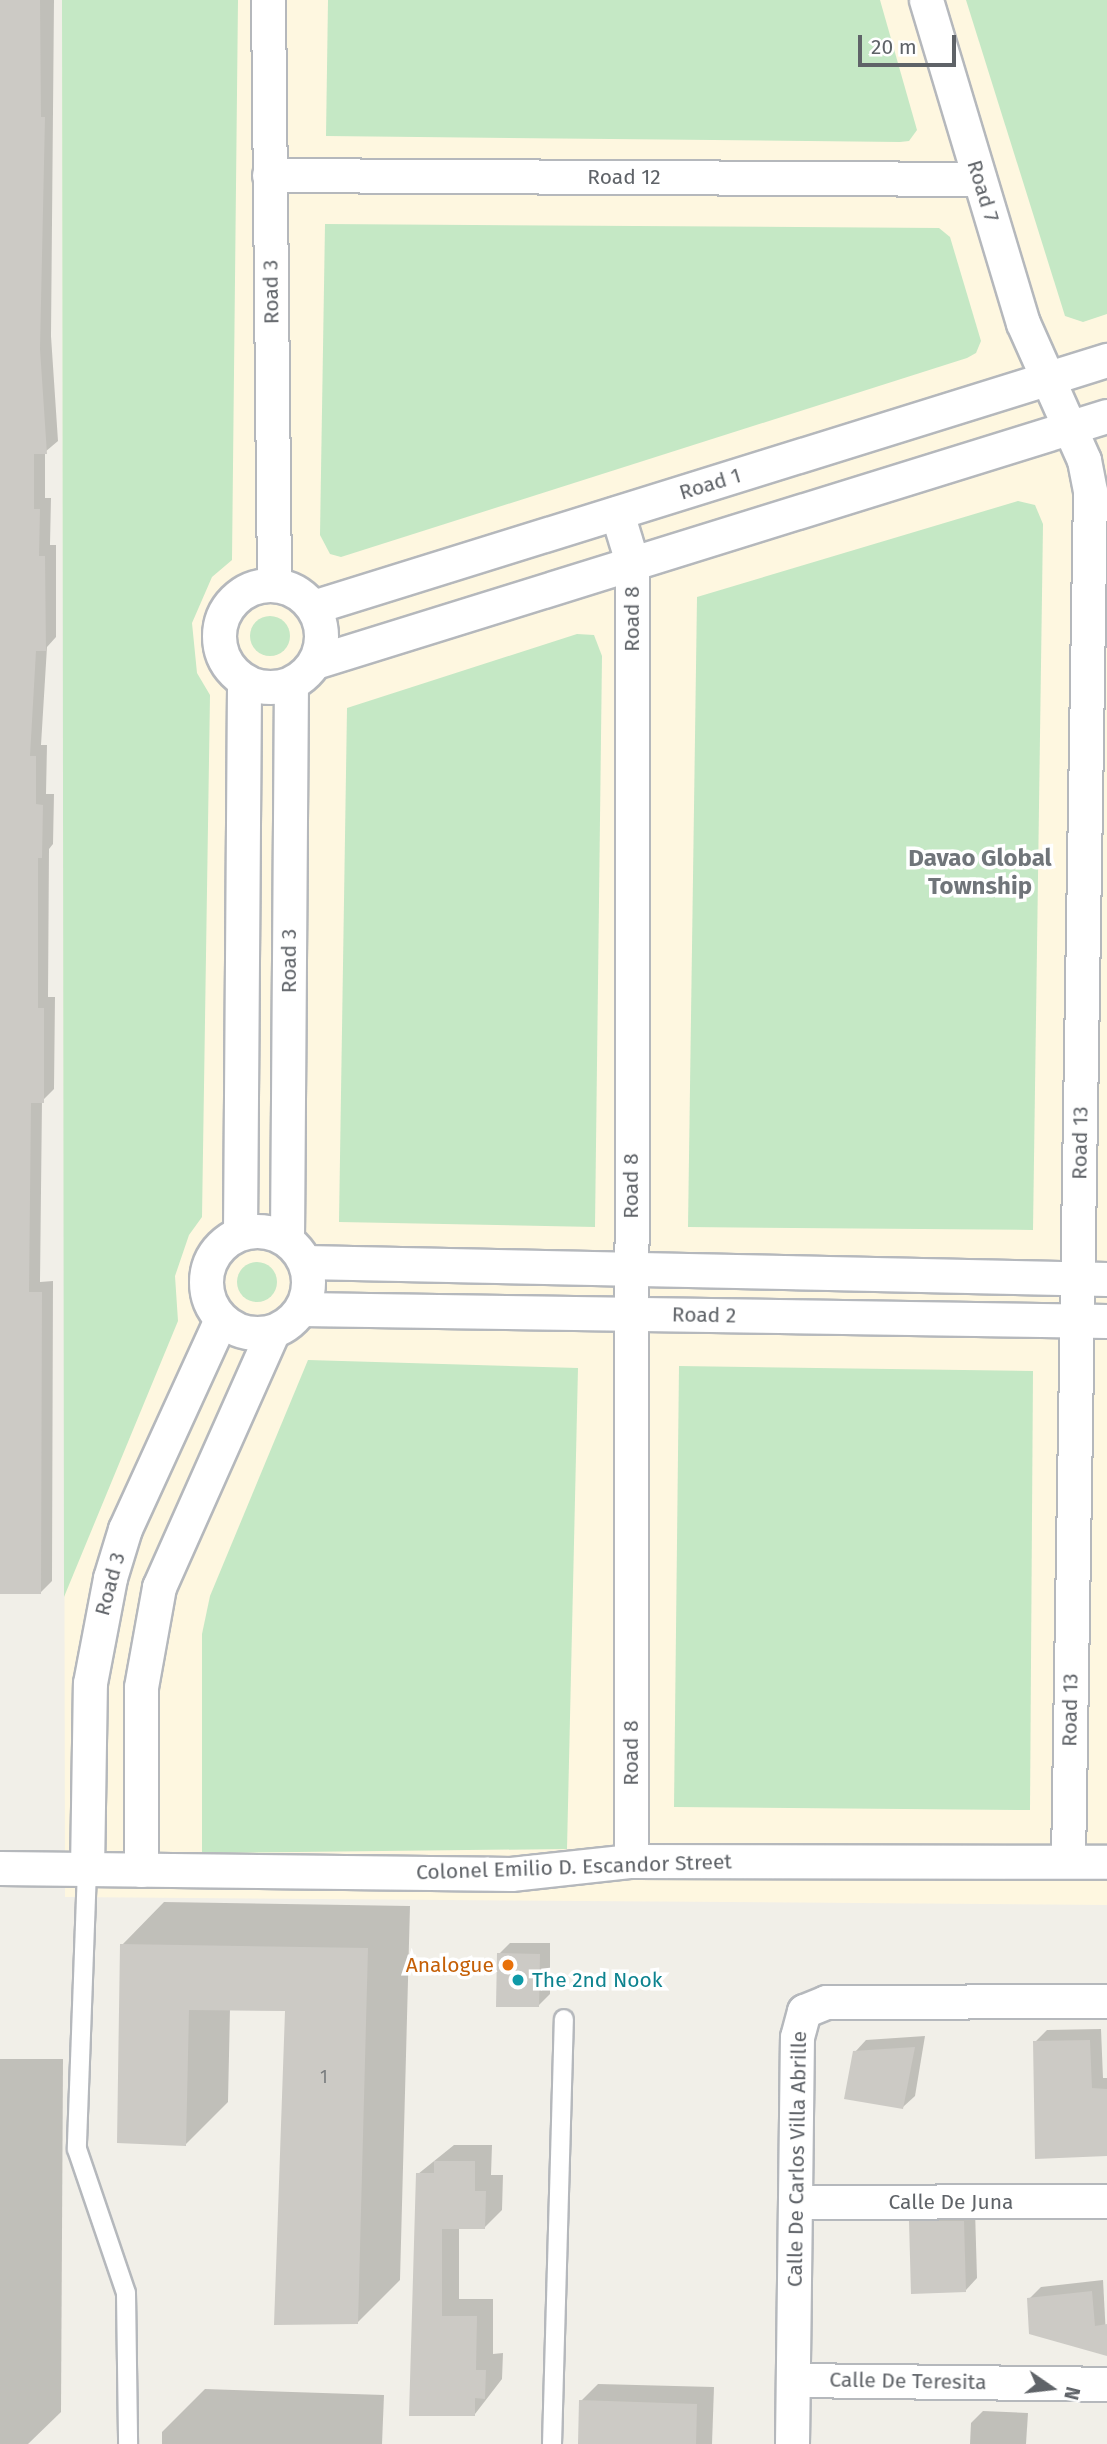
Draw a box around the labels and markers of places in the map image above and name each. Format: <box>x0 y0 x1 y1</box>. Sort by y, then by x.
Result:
place label: Analogue <box>406 1952 494 1978</box>
marker: Analogue <box>500 1957 516 1973</box>
place label: The 2nd Nook <box>532 1967 663 1993</box>
marker: The 2nd Nook <box>510 1972 526 1988</box>

